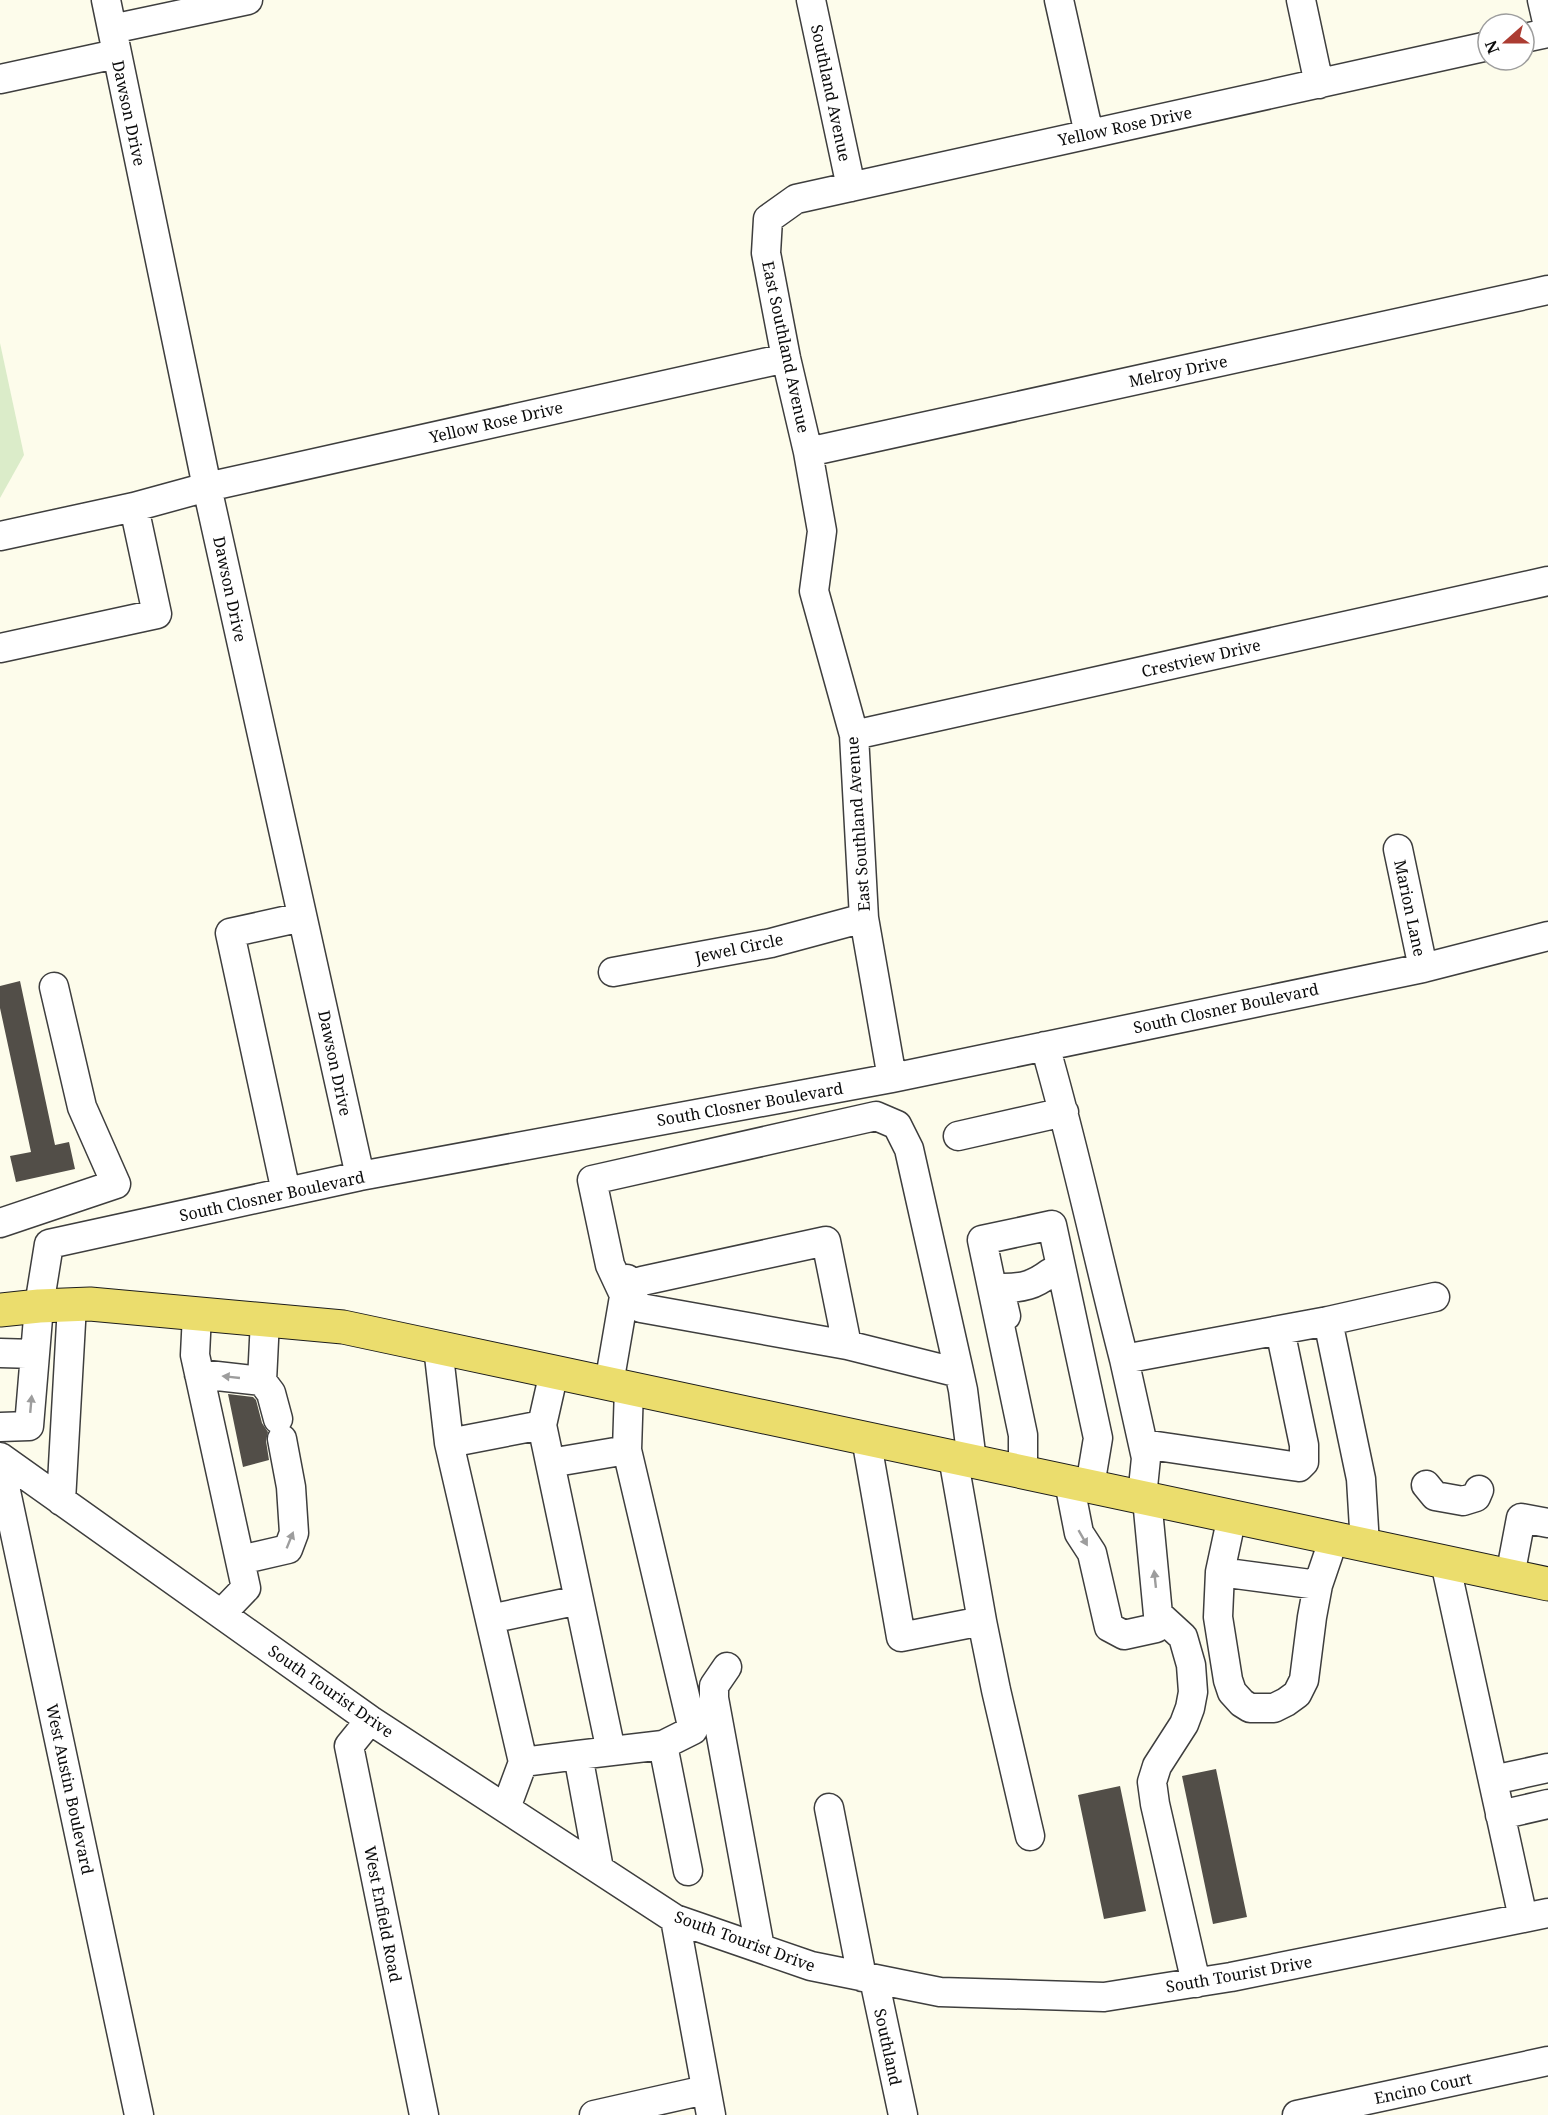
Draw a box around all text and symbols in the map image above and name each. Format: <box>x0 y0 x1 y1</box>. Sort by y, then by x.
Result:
north arrow <box>1476 12 1536 72</box>
street label: Southland Avenue <box>806 23 856 163</box>
text: N <box>1479 37 1505 57</box>
street label: Dawson Drive <box>107 58 151 168</box>
street label: Yellow Rose Drive <box>1055 101 1194 151</box>
street label: East Southland Avenue <box>757 259 815 435</box>
street label: Melroy Drive <box>1127 350 1229 392</box>
street label: Yellow Rose Drive <box>426 396 565 448</box>
street label: Dawson Drive <box>208 534 252 644</box>
street label: Crestview Drive <box>1139 634 1263 682</box>
street label: East Southland Avenue <box>841 736 875 912</box>
street label: Marion Lane <box>1389 858 1431 958</box>
street label: Jewel Circle <box>692 928 785 968</box>
street label: South Closner Boulevard <box>1131 978 1321 1038</box>
street label: Dawson Drive <box>313 1008 357 1118</box>
street label: South Closner Boulevard <box>655 1077 845 1131</box>
street label: South Closner Boulevard <box>177 1166 367 1226</box>
one-way arrow <box>221 1372 240 1382</box>
one-way arrow <box>26 1395 36 1414</box>
one-way arrow <box>1078 1530 1088 1547</box>
one-way arrow <box>286 1531 296 1549</box>
one-way arrow <box>1150 1569 1160 1588</box>
street label: South Tourist Drive <box>264 1639 398 1743</box>
street label: West Austin Boulevard <box>41 1702 99 1877</box>
street label: West Enfield Road <box>359 1844 407 1984</box>
street label: South Tourist Drive <box>672 1905 818 1977</box>
street label: South Tourist Drive <box>1164 1950 1314 1998</box>
street label: Southland <box>869 2007 907 2088</box>
street label: Encino Court <box>1372 2067 1474 2109</box>

